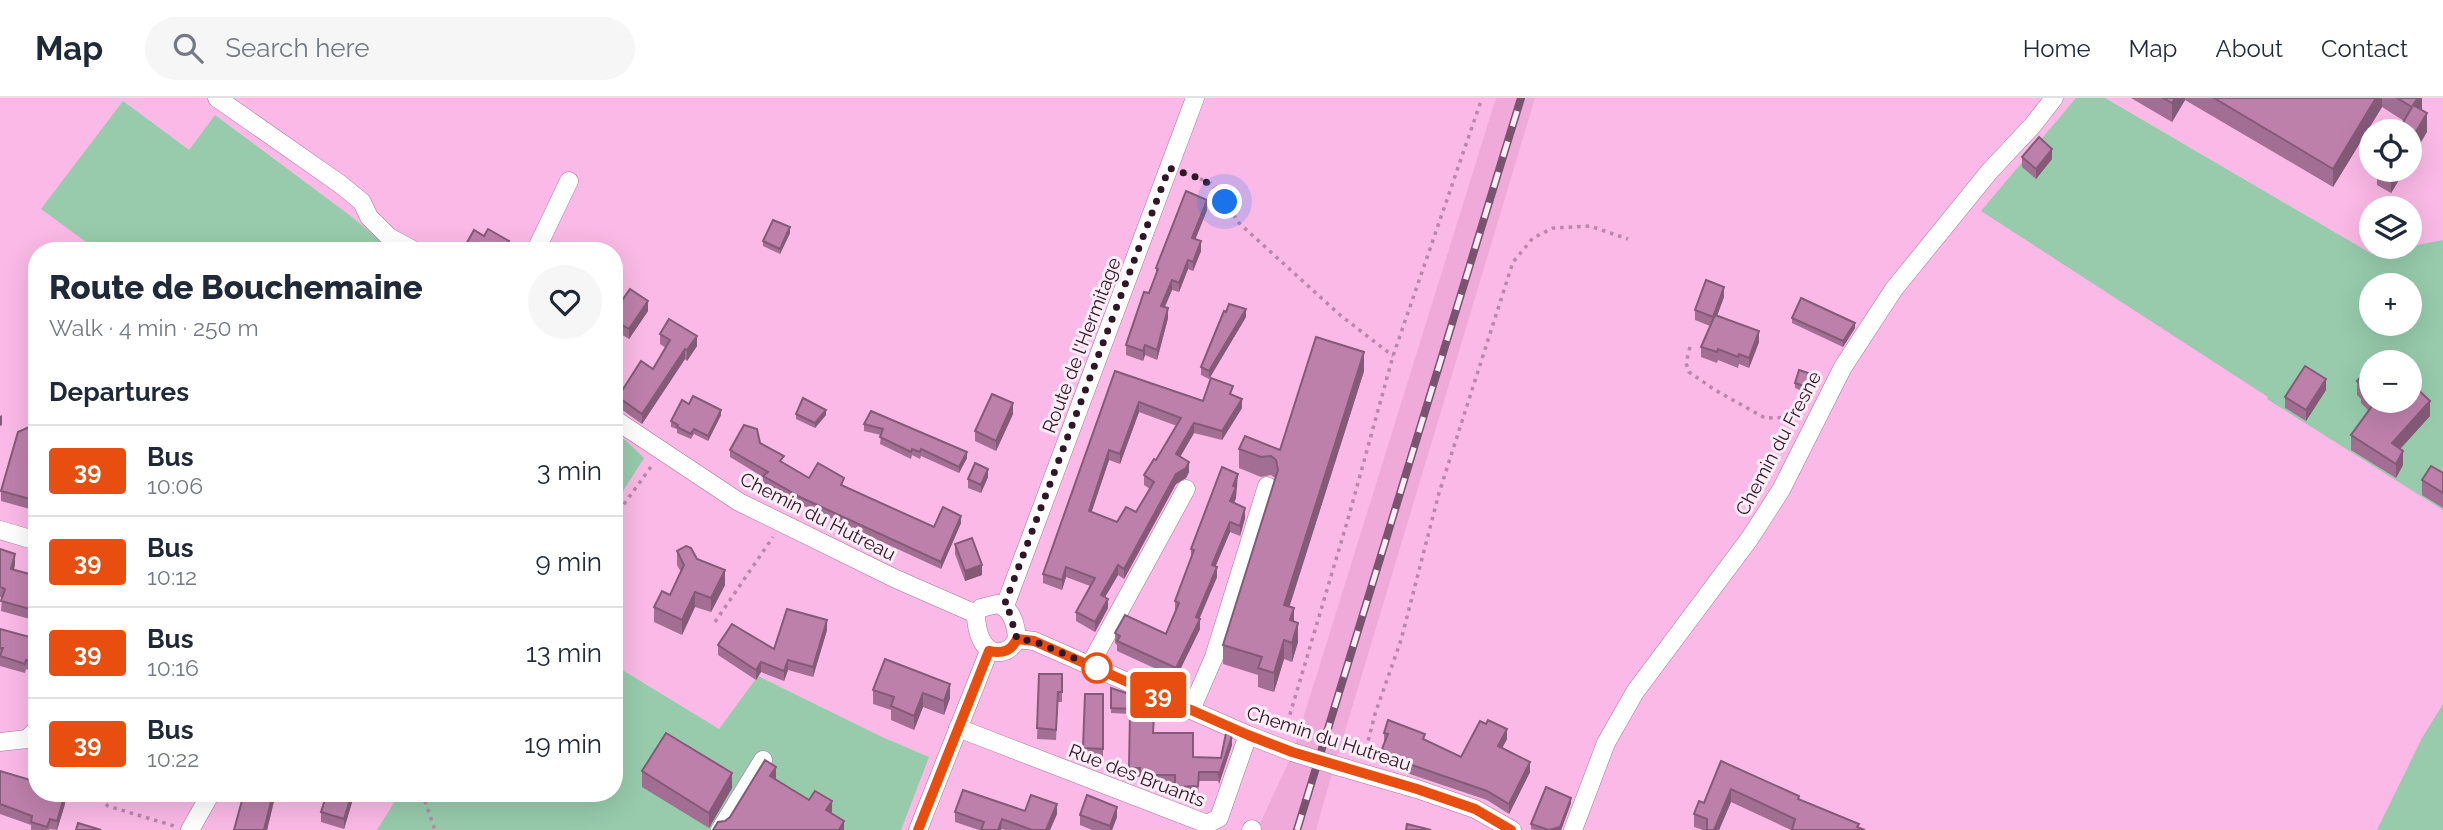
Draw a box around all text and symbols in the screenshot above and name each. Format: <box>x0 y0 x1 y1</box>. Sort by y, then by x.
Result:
search box <box>145 17 635 80</box>
text: Map <box>35 29 103 68</box>
icon: search <box>169 29 207 67</box>
text: Search here <box>225 33 370 63</box>
text: Home <box>2023 34 2091 63</box>
text: Map <box>2129 34 2177 63</box>
text: About <box>2215 34 2283 63</box>
text: Contact <box>2321 34 2408 63</box>
map controls <box>2359 119 2422 413</box>
button: locate <box>2359 119 2422 182</box>
your location <box>1207 184 1242 219</box>
button: layers <box>2359 196 2422 259</box>
street label: Route de l'Hermitage <box>1037 254 1125 436</box>
button: heart <box>528 265 602 339</box>
text: Route de Bouchemaine <box>49 268 423 307</box>
button: + <box>2359 273 2422 336</box>
text: Walk · 4 min · 250 m <box>49 314 259 341</box>
button: − <box>2359 350 2422 413</box>
street label: Chemin du Fresne <box>1731 367 1825 519</box>
text: Departures <box>49 377 189 407</box>
text: Bus <box>147 442 194 472</box>
text: 39 <box>74 456 101 485</box>
text: 3 min <box>537 456 602 486</box>
street label: Chemin du Hutreau <box>737 467 899 565</box>
text: 10:06 <box>147 472 203 499</box>
text: Bus <box>147 533 194 563</box>
text: 39 <box>74 547 101 576</box>
text: 9 min <box>535 547 602 577</box>
text: 10:12 <box>147 563 197 590</box>
text: Bus <box>147 624 194 654</box>
text: 39 <box>74 638 101 667</box>
text: 13 min <box>526 638 602 668</box>
unlabelled marker <box>1082 653 1112 683</box>
text: 10:16 <box>147 654 199 681</box>
line badge: 39 <box>1126 672 1190 718</box>
text: 39 <box>1144 680 1172 709</box>
street label: Chemin du Hutreau <box>1244 701 1414 775</box>
text: Bus <box>147 715 194 745</box>
text: 39 <box>74 729 101 758</box>
text: 19 min <box>524 729 602 759</box>
street label: Rue des Bruants <box>1066 739 1208 811</box>
text: 10:22 <box>147 745 199 772</box>

